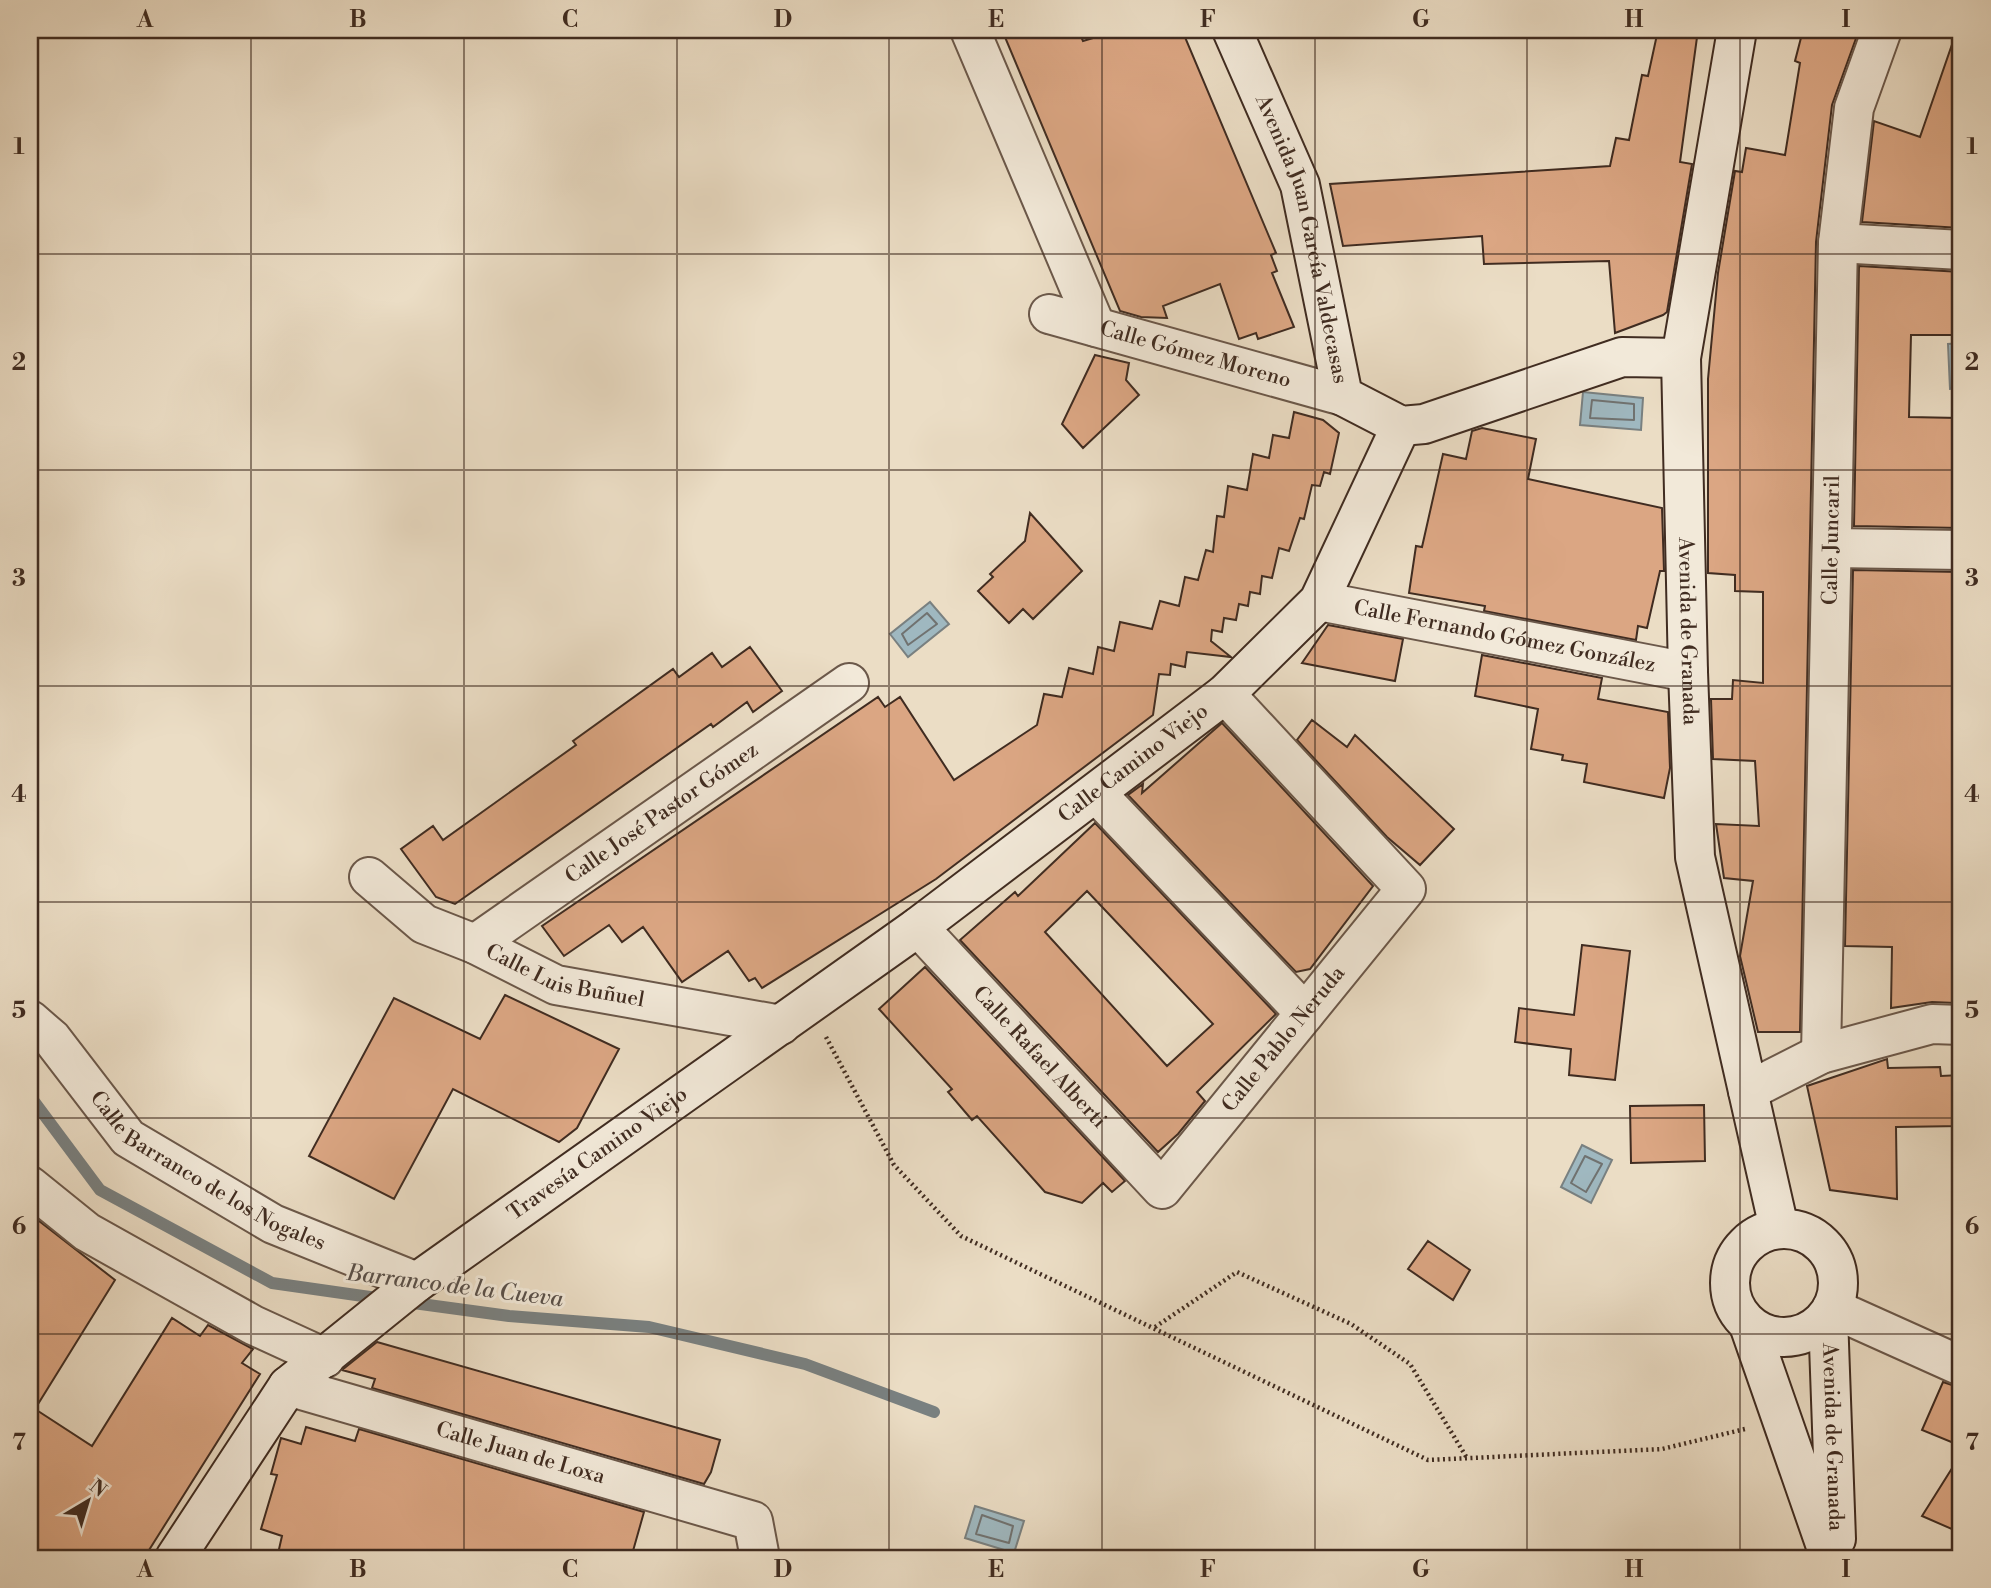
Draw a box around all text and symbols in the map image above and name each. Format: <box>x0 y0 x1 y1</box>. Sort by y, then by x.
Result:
text: A <box>136 6 154 34</box>
text: B <box>349 6 367 34</box>
text: C <box>562 6 578 34</box>
text: D <box>774 6 792 34</box>
text: E <box>988 6 1004 34</box>
text: F <box>1200 6 1216 34</box>
text: G <box>1412 6 1430 34</box>
text: H <box>1625 6 1644 34</box>
text: I <box>1842 6 1851 34</box>
street label: Avenida Juan García Valdecasas <box>1249 90 1353 386</box>
text: 1 <box>13 133 25 161</box>
text: 1 <box>1966 133 1978 161</box>
street label: Calle Gómez Moreno <box>1097 316 1294 394</box>
text: 2 <box>12 349 26 377</box>
text: 2 <box>1965 349 1979 377</box>
street label: Calle Juncaril <box>1817 475 1846 605</box>
street label: Avenida de Granada <box>1672 536 1703 726</box>
text: 3 <box>12 565 26 593</box>
text: 3 <box>1965 565 1979 593</box>
street label: Calle Fernando Gómez González <box>1351 595 1658 678</box>
street label: Calle Camino Viejo <box>1053 698 1214 829</box>
street label: Calle José Pastor Gómez <box>560 737 764 890</box>
text: 4 <box>11 781 27 809</box>
text: 4 <box>1964 781 1980 809</box>
street label: Calle Luis Buñuel <box>481 938 646 1013</box>
street label: Calle Pablo Neruda <box>1217 961 1351 1118</box>
street label: Calle Rafael Alberti <box>967 981 1112 1134</box>
text: 5 <box>12 997 26 1025</box>
text: 5 <box>1965 997 1979 1025</box>
street label: Travesía Camino Viejo <box>503 1081 693 1227</box>
street label: Calle Barranco de los Nogales <box>84 1086 329 1257</box>
text: 6 <box>12 1213 26 1241</box>
text: 6 <box>1965 1213 1979 1241</box>
water label: Barranco de la Cueva <box>344 1259 565 1313</box>
street label: Avenida de Granada <box>1816 1341 1849 1532</box>
street label: Calle Juan de Loxa <box>433 1417 608 1490</box>
text: 7 <box>12 1429 26 1457</box>
text: 7 <box>1965 1429 1979 1457</box>
north arrow <box>52 1466 122 1536</box>
text: N <box>85 1474 111 1502</box>
text: A <box>136 1556 154 1584</box>
text: B <box>349 1556 367 1584</box>
text: C <box>562 1556 578 1584</box>
text: D <box>774 1556 792 1584</box>
text: E <box>988 1556 1004 1584</box>
text: F <box>1200 1556 1216 1584</box>
text: G <box>1412 1556 1430 1584</box>
text: H <box>1625 1556 1644 1584</box>
text: I <box>1842 1556 1851 1584</box>

